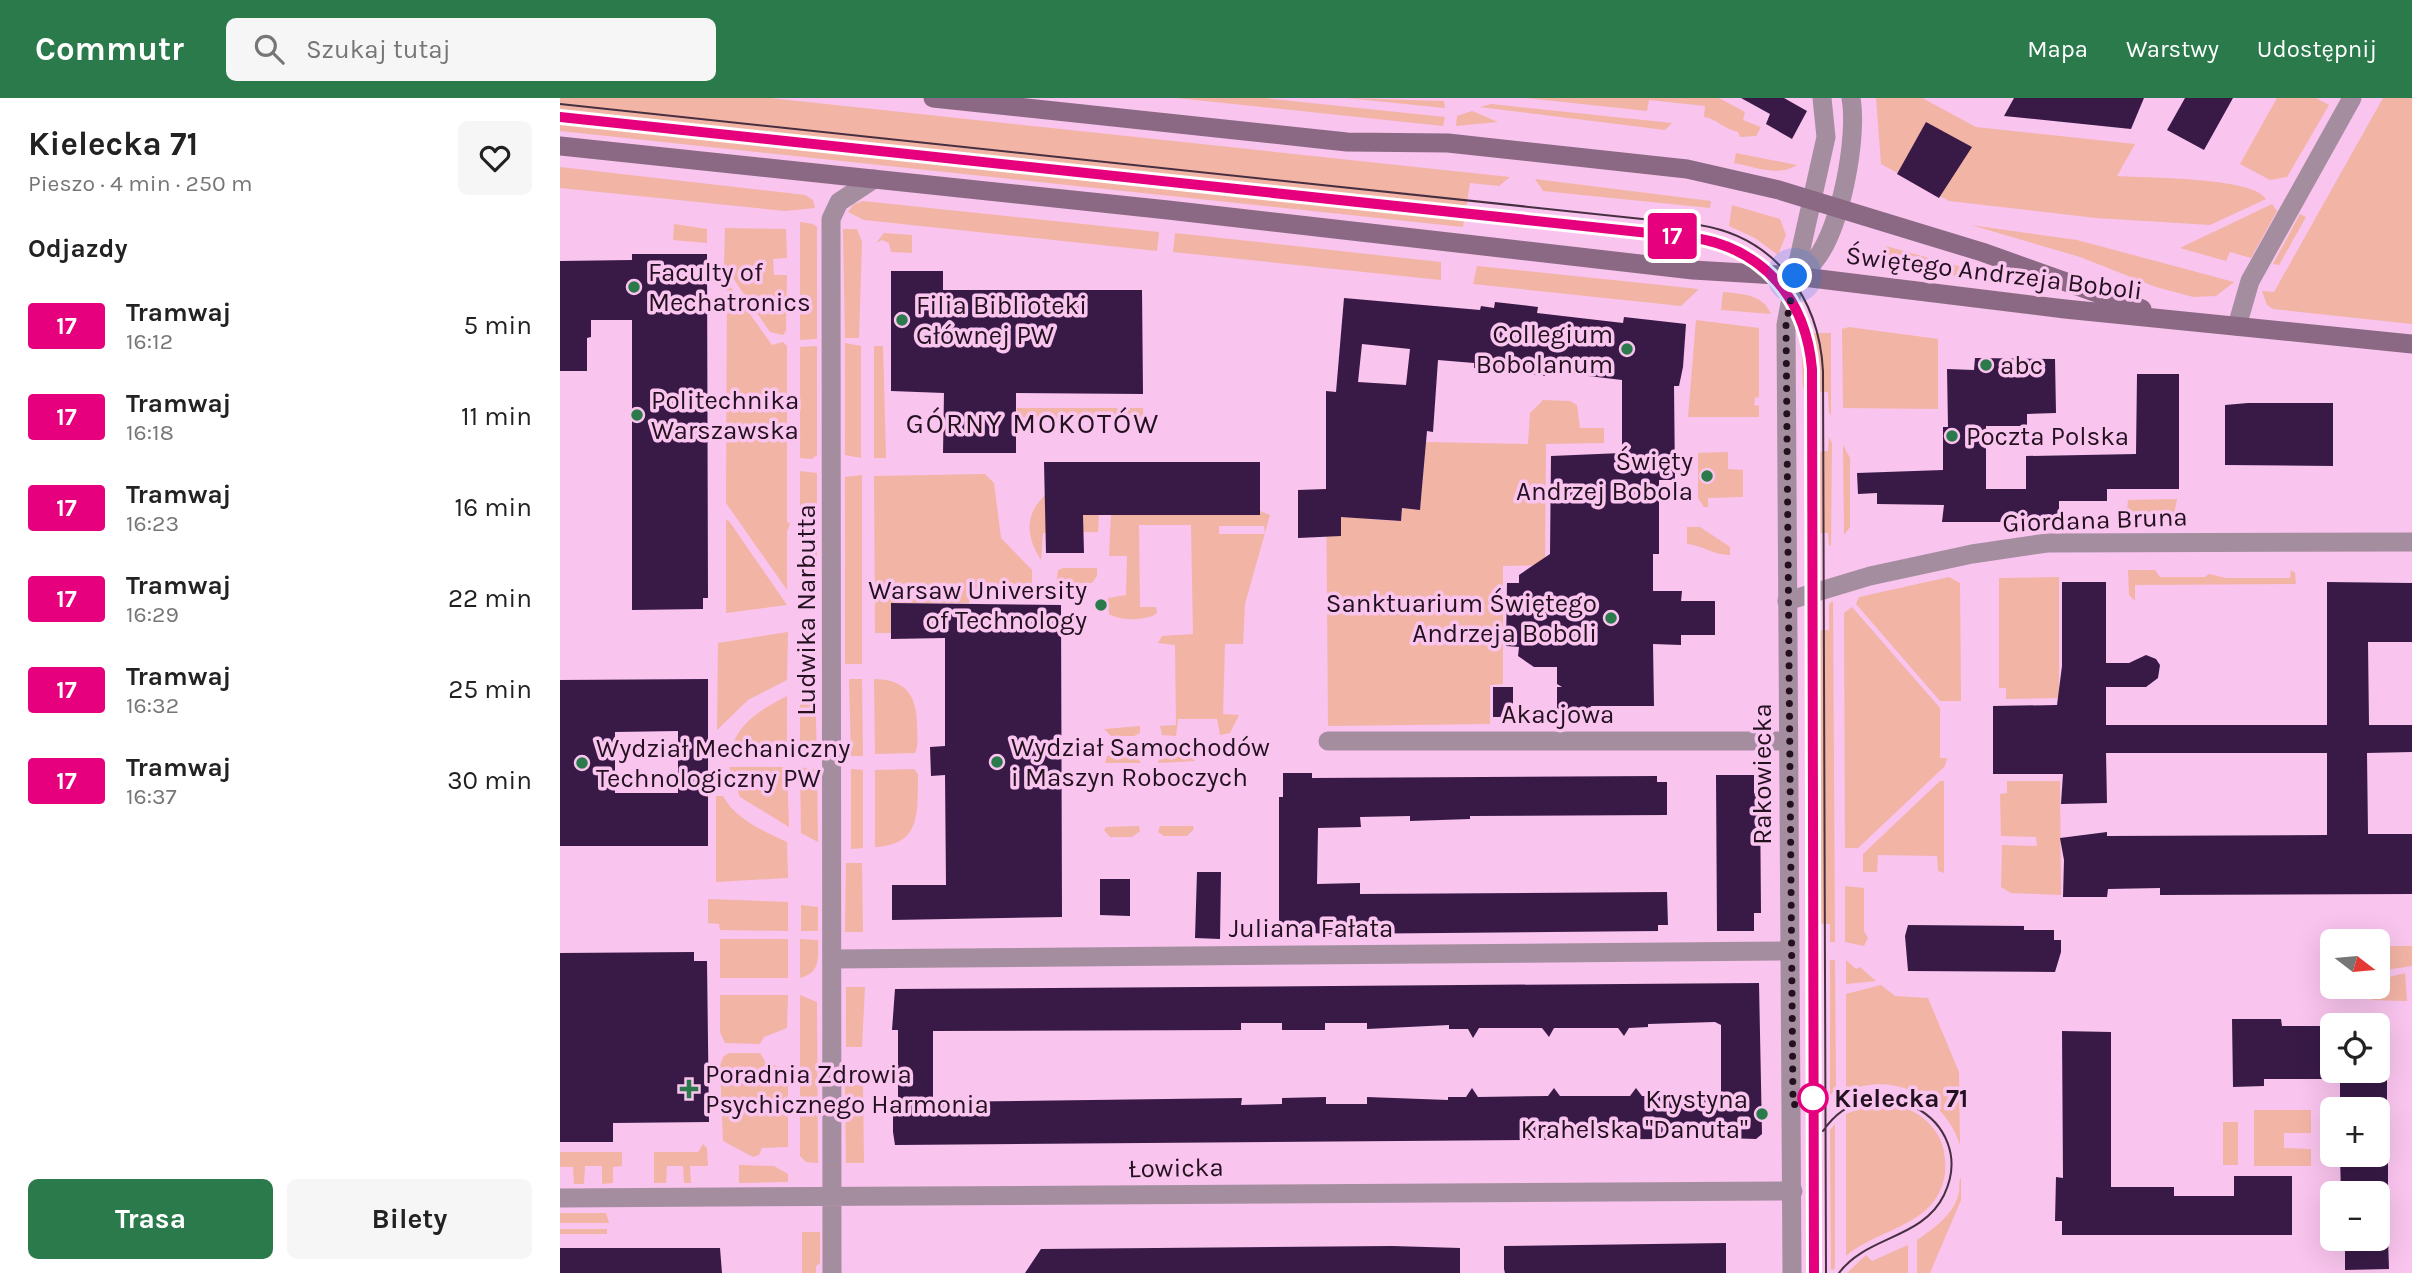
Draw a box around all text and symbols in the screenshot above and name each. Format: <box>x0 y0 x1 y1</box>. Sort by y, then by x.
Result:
search box <box>226 18 716 81</box>
text: Commutr <box>35 30 184 68</box>
icon: search <box>250 30 288 68</box>
text: Szukaj tutaj <box>306 34 451 65</box>
text: Mapa <box>2027 35 2088 63</box>
text: Warstwy <box>2126 35 2219 63</box>
text: Udostępnij <box>2257 35 2377 63</box>
button: heart <box>458 121 532 195</box>
text: Kielecka 71 <box>28 125 198 163</box>
text: Pieszo · 4 min · 250 m <box>28 170 253 197</box>
line badge: 17 <box>1640 213 1704 259</box>
text: 17 <box>1662 222 1682 250</box>
text: Odjazdy <box>28 233 128 264</box>
street label: Świętego Andrzeja Boboli <box>1844 238 2144 307</box>
place label: Faculty of Mechatronics <box>648 257 811 318</box>
your location <box>1777 258 1812 293</box>
marker: Faculty of Mechatronics <box>626 279 642 295</box>
place label: Filia Biblioteki Głównej PW <box>916 290 1087 351</box>
text: Tramwaj <box>126 297 231 328</box>
text: 5 min <box>463 310 532 341</box>
text: 17 <box>56 312 77 340</box>
marker: Filia Biblioteki Głównej PW <box>894 312 910 328</box>
place label: Collegium Bobolanum <box>1476 319 1613 380</box>
text: 16:12 <box>126 328 173 355</box>
marker: Collegium Bobolanum <box>1619 341 1635 357</box>
place label: abc <box>2000 350 2043 381</box>
marker: abc <box>1978 357 1994 373</box>
place label: Politechnika Warszawska <box>651 385 799 446</box>
text: Tramwaj <box>126 388 231 419</box>
text: 11 min <box>461 401 532 432</box>
text: 17 <box>56 403 77 431</box>
marker: Politechnika Warszawska <box>629 407 645 423</box>
district label: GÓRNY MOKOTÓW <box>906 407 1160 440</box>
text: 16:18 <box>126 419 174 446</box>
place label: Poczta Polska <box>1966 421 2129 452</box>
marker: Poczta Polska <box>1944 428 1960 444</box>
place label: Święty Andrzej Bobola <box>1516 445 1693 507</box>
marker: Święty Andrzej Bobola <box>1699 468 1715 484</box>
text: Tramwaj <box>126 479 231 510</box>
text: 16 min <box>455 492 532 523</box>
text: 17 <box>56 494 77 522</box>
street label: Giordana Bruna <box>2002 501 2188 539</box>
street label: Ludwika Narbutta <box>791 504 822 716</box>
text: 16:23 <box>126 510 179 537</box>
text: Tramwaj <box>126 570 231 601</box>
place label: Warsaw University of Technology <box>868 575 1087 636</box>
text: 22 min <box>448 583 532 614</box>
text: 17 <box>56 585 77 613</box>
place label: Sanktuarium Świętego Andrzeja Boboli <box>1326 587 1597 649</box>
marker: Warsaw University of Technology <box>1093 597 1109 613</box>
text: 16:29 <box>126 601 179 628</box>
marker: Sanktuarium Świętego Andrzeja Boboli <box>1603 610 1619 626</box>
text: Tramwaj <box>126 661 231 692</box>
text: 25 min <box>448 674 532 705</box>
text: 17 <box>56 676 77 704</box>
text: 16:32 <box>126 692 179 719</box>
street label: Akacjowa <box>1502 699 1614 730</box>
street label: Rakowiecka <box>1747 703 1778 845</box>
place label: Wydział Samochodów i Maszyn Roboczych <box>1011 732 1270 793</box>
place label: Wydział Mechaniczny Technologiczny PW <box>596 733 850 794</box>
text: Tramwaj <box>126 752 231 783</box>
marker: Wydział Samochodów i Maszyn Roboczych <box>989 754 1005 770</box>
marker: Wydział Mechaniczny Technologiczny PW <box>574 755 590 771</box>
text: 30 min <box>447 765 532 796</box>
text: 17 <box>56 767 77 795</box>
text: 16:37 <box>126 783 176 810</box>
street label: Juliana Fałata <box>1229 913 1393 944</box>
north arrow <box>2320 929 2390 999</box>
map controls <box>2320 929 2390 1251</box>
button: locate <box>2320 1013 2390 1083</box>
place label: Poradnia Zdrowia Psychicznego Harmonia <box>705 1059 989 1120</box>
marker: Poradnia Zdrowia Psychicznego Harmonia <box>679 1079 699 1099</box>
marker: Kielecka 71 <box>1798 1083 1828 1113</box>
place label: Kielecka 71 <box>1834 1083 1968 1114</box>
place label: Krystyna Krahelska "Danuta" <box>1521 1084 1748 1145</box>
button: + <box>2320 1097 2390 1167</box>
marker: Krystyna Krahelska "Danuta" <box>1754 1106 1770 1122</box>
street label: Łowicka <box>1128 1152 1224 1184</box>
button: Trasa <box>28 1179 273 1259</box>
button: Bilety <box>287 1179 532 1259</box>
button: − <box>2320 1181 2390 1251</box>

